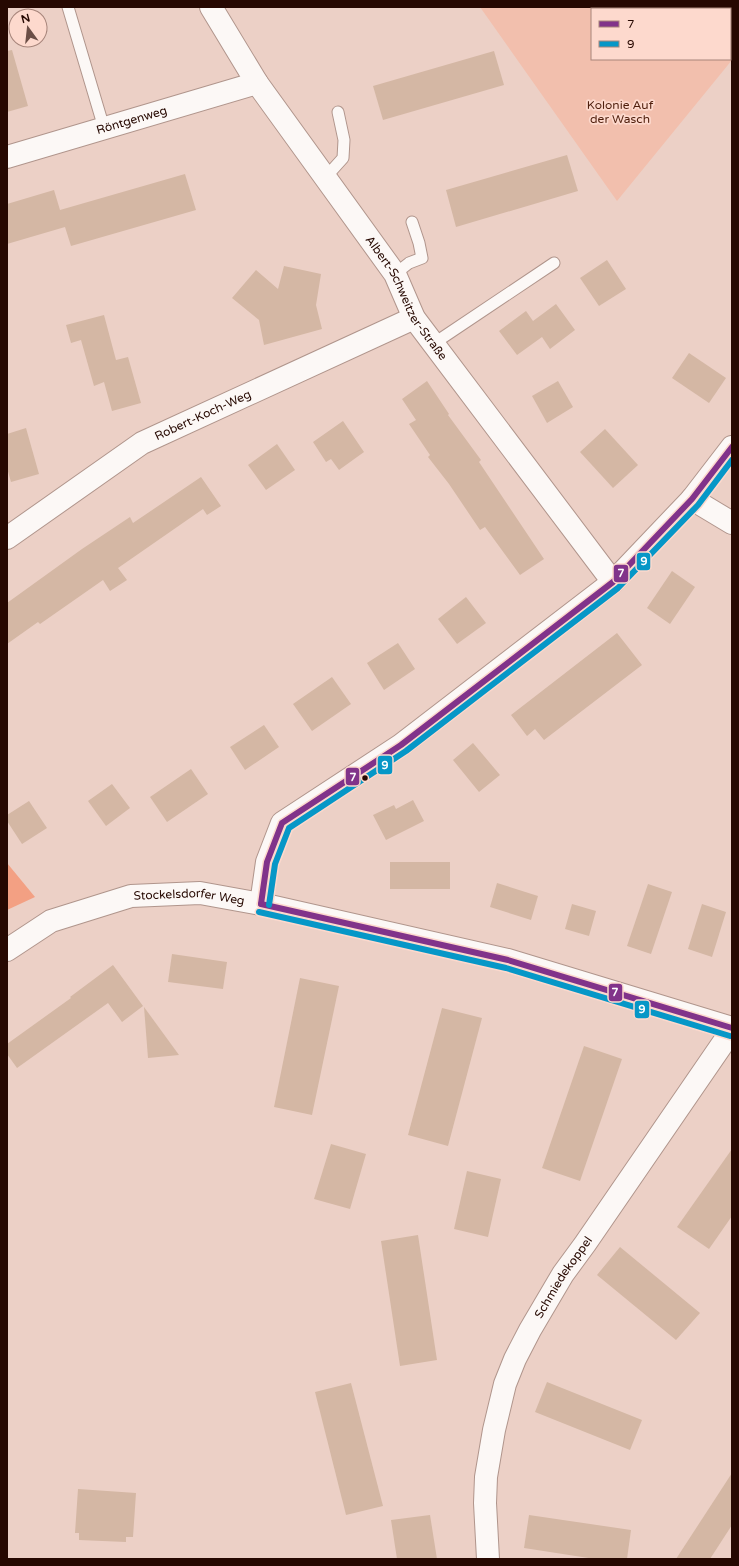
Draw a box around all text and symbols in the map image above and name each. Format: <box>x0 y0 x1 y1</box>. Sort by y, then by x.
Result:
north arrow <box>8 8 48 48</box>
legend <box>591 8 731 60</box>
text: N <box>20 11 31 26</box>
text: 7 <box>627 17 635 31</box>
text: 9 <box>627 37 635 51</box>
park label: Kolonie Auf der Wasch <box>587 98 654 126</box>
street label: Röntgenweg <box>95 103 169 137</box>
street label: Albert-Schweitzer-Straße <box>363 233 450 363</box>
street label: Robert-Koch-Weg <box>153 387 253 443</box>
line badge: 9 <box>636 552 651 571</box>
text: 9 <box>641 555 648 568</box>
line badge: 7 <box>613 564 629 583</box>
text: 7 <box>618 567 625 580</box>
line badge: 9 <box>377 755 393 775</box>
text: 9 <box>382 759 389 772</box>
line badge: 7 <box>345 767 360 786</box>
text: 7 <box>350 771 357 784</box>
unlabelled marker <box>360 773 370 783</box>
street label: Stockelsdorfer Weg <box>133 886 246 908</box>
line badge: 7 <box>608 983 623 1002</box>
text: 7 <box>612 986 619 999</box>
line badge: 9 <box>634 1000 650 1019</box>
text: 9 <box>639 1003 646 1016</box>
street label: Schmiedekoppel <box>532 1234 595 1321</box>

